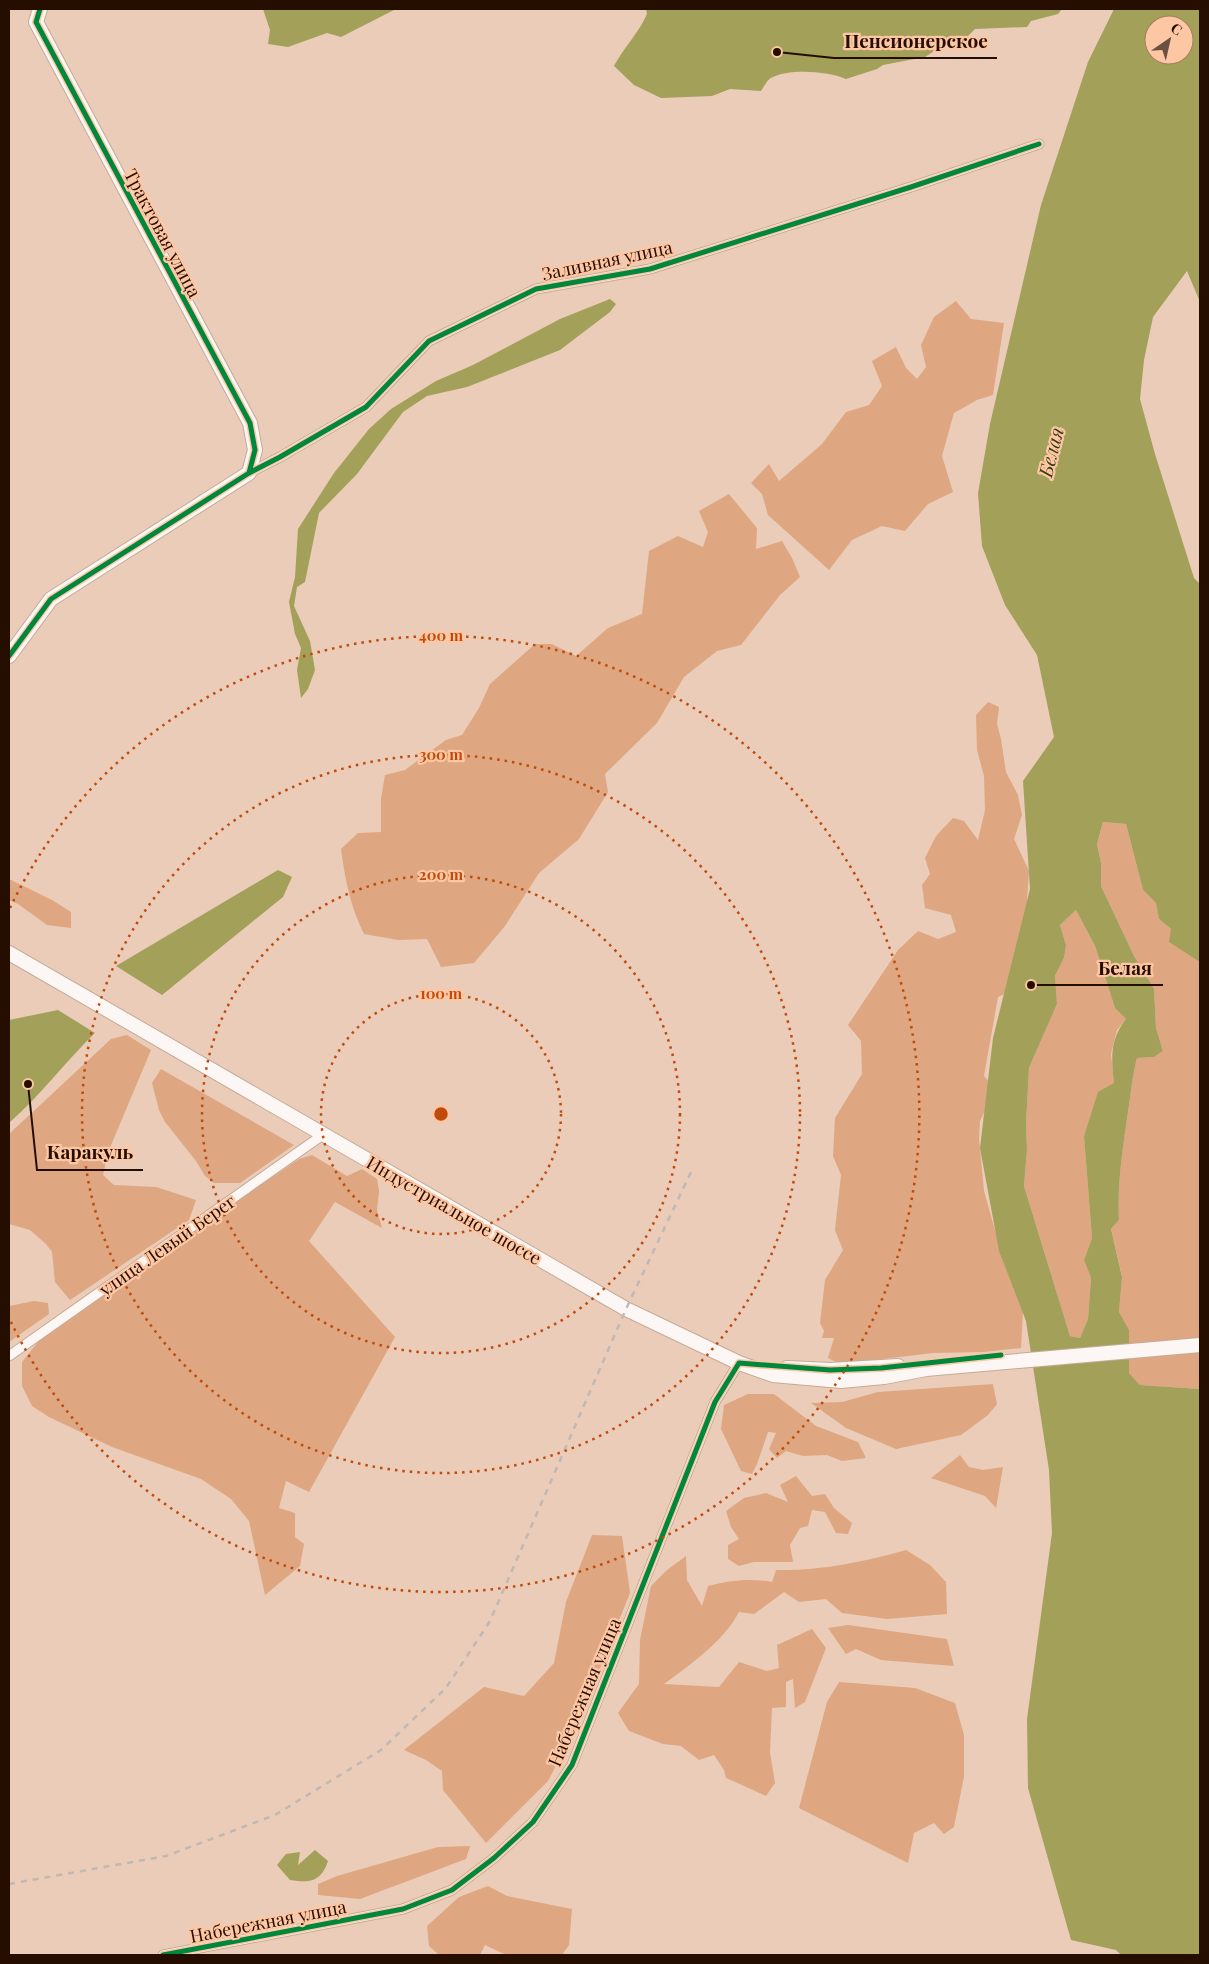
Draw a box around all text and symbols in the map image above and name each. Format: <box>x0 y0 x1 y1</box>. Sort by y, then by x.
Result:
north arrow <box>1144 15 1194 65</box>
text: С <box>1167 18 1186 40</box>
callout: Пенсионерское <box>834 24 997 58</box>
text: Пенсионерское <box>844 27 988 53</box>
street label: Трактовая улица <box>119 165 207 301</box>
street label: Заливная улица <box>540 234 674 286</box>
water label: Белая <box>1031 424 1069 481</box>
text: 400 m <box>419 625 464 645</box>
text: 300 m <box>419 744 463 764</box>
text: 200 m <box>419 864 464 884</box>
callout: Белая <box>1088 951 1163 985</box>
text: Белая <box>1098 954 1152 980</box>
text: 100 m <box>420 983 463 1003</box>
centre of rings <box>432 1105 450 1123</box>
callout: Каракуль <box>37 1136 143 1170</box>
text: Каракуль <box>47 1138 134 1164</box>
street label: Индустриальное шоссе <box>362 1150 546 1270</box>
street label: улица Левый Берег <box>93 1189 240 1302</box>
street label: Набережная улица <box>542 1614 626 1770</box>
street label: Набережная улица <box>188 1894 348 1948</box>

